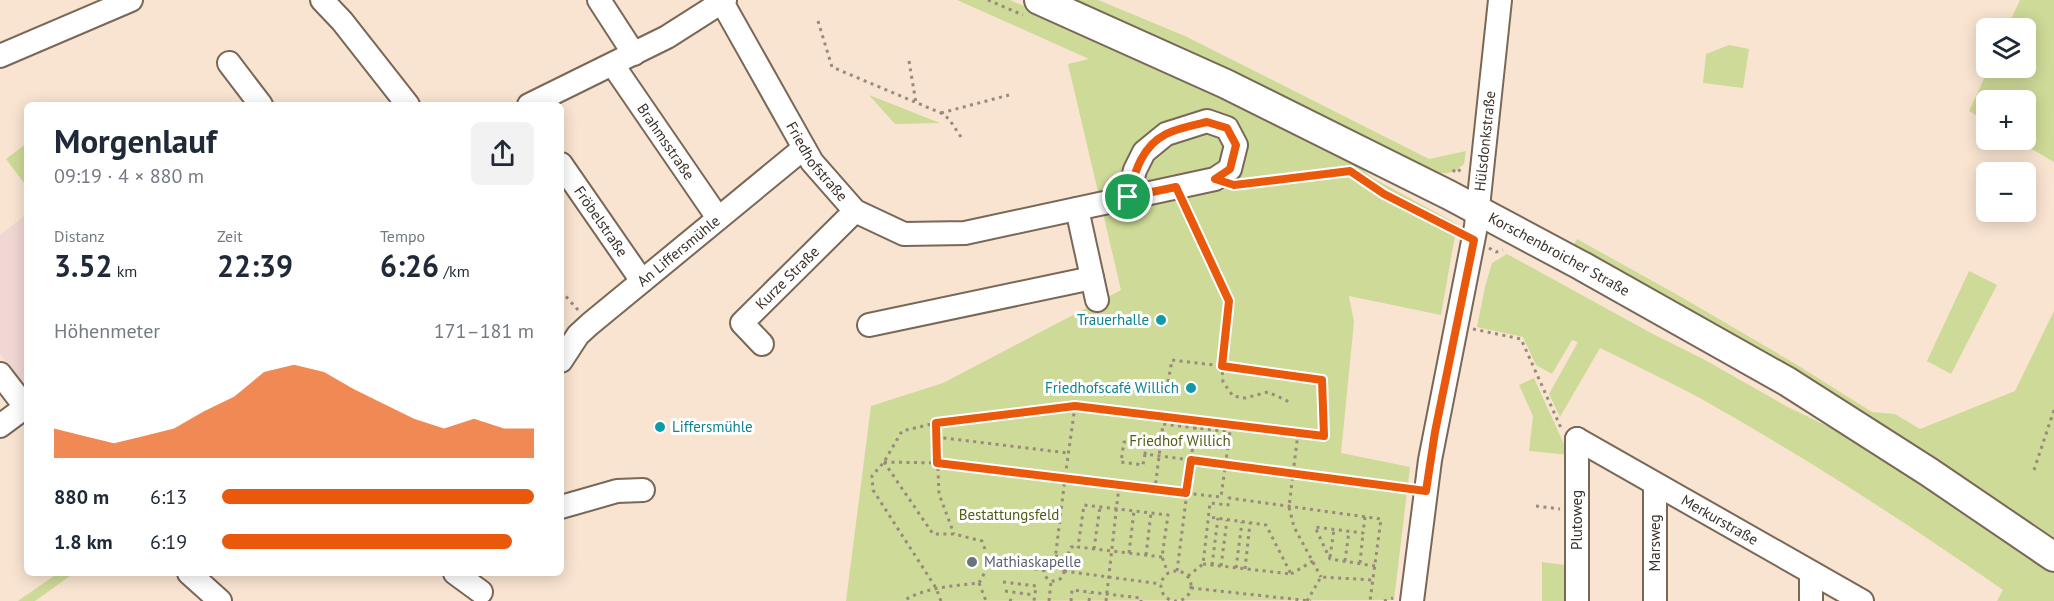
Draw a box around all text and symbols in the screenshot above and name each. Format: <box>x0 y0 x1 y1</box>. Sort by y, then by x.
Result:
map controls <box>1976 18 2036 222</box>
button: layers <box>1976 18 2036 78</box>
street label: Hülsdonkstraße <box>1470 90 1499 192</box>
button: + <box>1976 90 2036 150</box>
street label: Brahmsstraße <box>633 100 699 183</box>
street label: Friedhofstraße <box>782 118 852 205</box>
text: Morgenlauf <box>54 119 217 162</box>
button: share <box>471 122 534 185</box>
button: − <box>1976 162 2036 222</box>
text: 09:19 · 4 × 880 m <box>54 163 204 189</box>
pin <box>1102 171 1153 222</box>
icon: arrive <box>1111 180 1144 213</box>
street label: Fröbelstraße <box>570 182 632 260</box>
street label: Korschenbroicher Straße <box>1485 208 1633 300</box>
street label: An Liffersmühle <box>633 211 724 290</box>
text: Distanz <box>54 226 105 246</box>
text: Zeit <box>217 226 243 246</box>
text: Tempo <box>380 226 425 246</box>
street label: Kurze Straße <box>751 242 823 313</box>
text: 3.52 <box>54 246 112 285</box>
text: 22:39 <box>217 246 293 285</box>
text: 6:26 <box>380 246 439 285</box>
text: km <box>112 261 137 281</box>
text: /km <box>439 261 470 281</box>
place label: Trauerhalle <box>1077 310 1149 329</box>
marker: Trauerhalle <box>1154 313 1168 327</box>
text: Höhenmeter <box>54 318 160 344</box>
text: 171–181 m <box>434 318 534 344</box>
place label: Friedhofscafé Willich <box>1045 378 1179 397</box>
marker: Friedhofscafé Willich <box>1184 381 1198 395</box>
place label: Liffersmühle <box>672 417 753 436</box>
marker: Liffersmühle <box>653 420 667 434</box>
park label: Friedhof Willich <box>1129 431 1231 450</box>
text: 880 m <box>54 484 109 510</box>
text: 6:13 <box>150 484 187 510</box>
street label: Plutoweg <box>1567 490 1586 550</box>
street label: Merkurstraße <box>1678 490 1762 549</box>
park label: Bestattungsfeld <box>959 505 1059 524</box>
street label: Marsweg <box>1645 514 1664 572</box>
text: 1.8 km <box>54 529 113 555</box>
text: 6:19 <box>150 529 187 555</box>
place label: Mathiaskapelle <box>984 552 1081 571</box>
marker: Mathiaskapelle <box>965 555 979 569</box>

